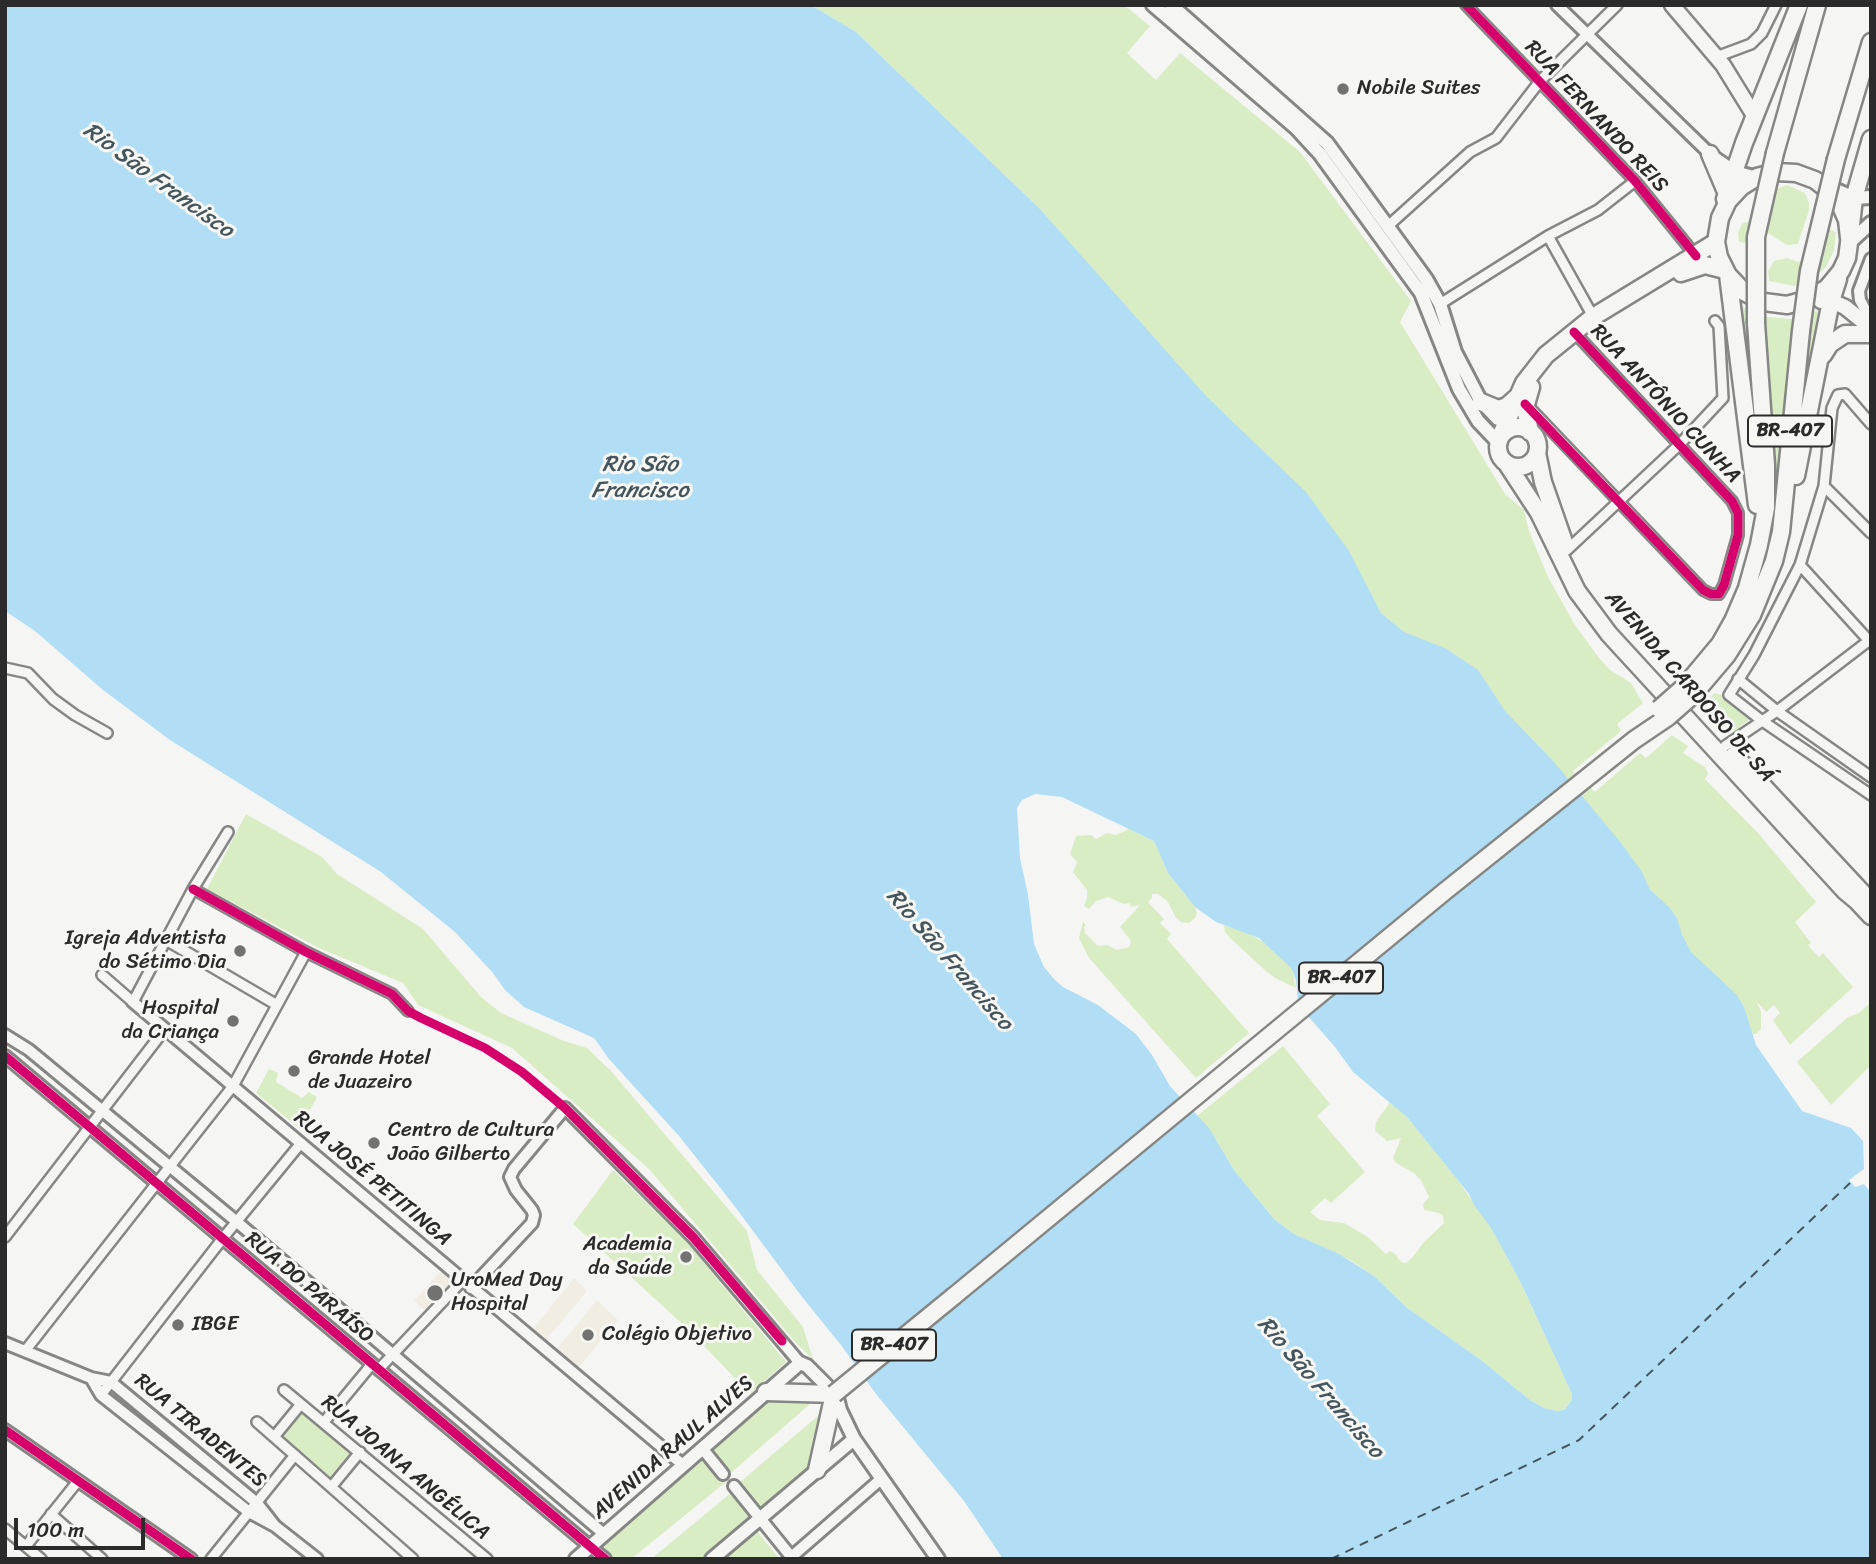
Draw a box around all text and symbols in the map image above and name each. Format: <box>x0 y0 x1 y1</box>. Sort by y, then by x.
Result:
street label: RUA FERNANDO REIS <box>1519 36 1673 198</box>
place label: Nobile Suites <box>1357 76 1480 102</box>
marker: Nobile Suites <box>1335 81 1351 97</box>
water label: Rio São Francisco <box>78 117 238 245</box>
street label: RUA ANTÔNIO CUNHA <box>1585 319 1745 489</box>
road number: BR-407 <box>1748 416 1832 446</box>
water label: Rio São Francisco <box>591 451 689 505</box>
street label: AVENIDA CARDOSO DE SÁ <box>1599 586 1779 788</box>
water label: Rio São Francisco <box>880 883 1018 1037</box>
place label: Igreja Adventista do Sétimo Dia <box>65 926 226 976</box>
marker: Igreja Adventista do Sétimo Dia <box>232 943 248 959</box>
road number: BR-407 <box>1299 962 1383 994</box>
place label: Hospital da Criança <box>122 996 219 1046</box>
marker: Hospital da Criança <box>225 1013 241 1029</box>
place label: Grande Hotel de Juazeiro <box>308 1046 430 1096</box>
marker: Grande Hotel de Juazeiro <box>286 1063 302 1079</box>
street label: RUA JOSÉ PETITINGA <box>288 1106 456 1252</box>
place label: Centro de Cultura João Gilberto <box>388 1118 554 1168</box>
marker: Centro de Cultura João Gilberto <box>366 1135 382 1151</box>
street label: RUA DO PARAÍSO <box>239 1227 379 1349</box>
place label: Academia da Saúde <box>583 1232 672 1282</box>
marker: Academia da Saúde <box>678 1249 694 1265</box>
place label: UroMed Day Hospital <box>451 1268 563 1318</box>
marker: UroMed Day Hospital <box>425 1283 445 1303</box>
water label: Rio São Francisco <box>1251 1311 1389 1465</box>
place label: IBGE <box>192 1312 238 1338</box>
marker: IBGE <box>170 1317 186 1333</box>
place label: Colégio Objetivo <box>602 1322 752 1348</box>
marker: Colégio Objetivo <box>580 1327 596 1343</box>
road number: BR-407 <box>852 1330 936 1360</box>
street label: RUA TIRADENTES <box>129 1369 271 1493</box>
street label: AVENIDA RAUL ALVES <box>587 1371 759 1525</box>
street label: RUA JOANA ANGÉLICA <box>316 1390 494 1546</box>
scale bar <box>18 1504 149 1548</box>
text: 100 m <box>27 1511 84 1549</box>

